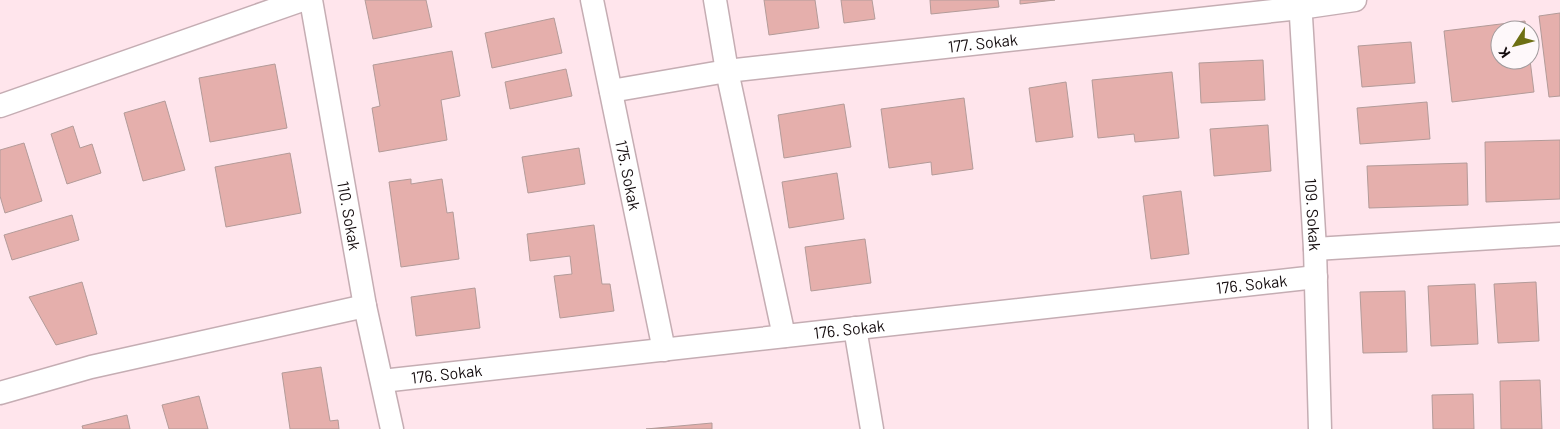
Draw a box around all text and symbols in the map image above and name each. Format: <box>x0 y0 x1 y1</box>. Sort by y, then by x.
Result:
north arrow <box>1490 20 1540 70</box>
street label: 177. Sokak <box>947 29 1018 56</box>
text: K <box>1494 44 1514 61</box>
street label: 175. Sokak <box>612 138 645 212</box>
street label: 109. Sokak <box>1302 178 1325 252</box>
street label: 110. Sokak <box>334 179 365 252</box>
street label: 176. Sokak <box>1215 270 1288 297</box>
street label: 176. Sokak <box>813 315 886 342</box>
street label: 176. Sokak <box>410 360 483 387</box>

